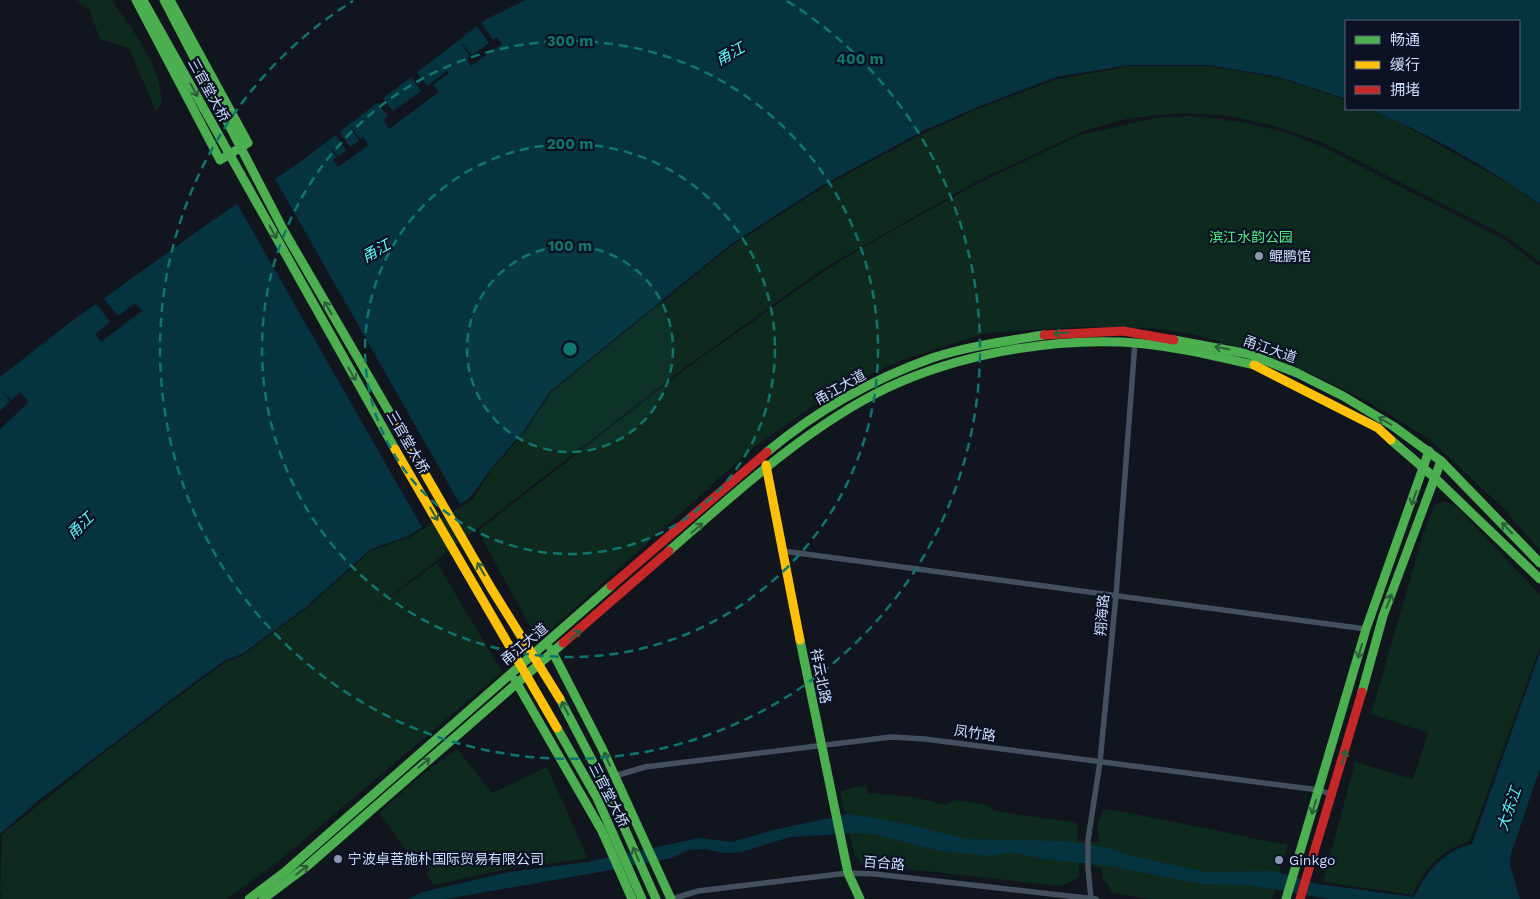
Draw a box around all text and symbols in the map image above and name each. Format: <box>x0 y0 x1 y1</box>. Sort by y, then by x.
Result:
legend <box>1345 20 1520 110</box>
text: 畅通 <box>1390 31 1420 49</box>
text: 300 m <box>547 32 593 50</box>
water label: 甬江 <box>713 38 749 69</box>
text: 400 m <box>836 50 884 68</box>
street label: 三官堂大桥 <box>185 56 233 124</box>
text: 缓行 <box>1390 56 1420 74</box>
text: 拥堵 <box>1390 81 1420 99</box>
one-way arrow <box>189 83 199 97</box>
text: 200 m <box>547 135 593 153</box>
one-way arrow <box>269 224 278 239</box>
park label: 滨江水韵公园 <box>1209 229 1293 245</box>
water label: 甬江 <box>359 235 395 266</box>
text: 100 m <box>548 237 592 255</box>
place label: 鲲鹏馆 <box>1269 248 1311 264</box>
marker: 鲲鹏馆 <box>1253 250 1265 262</box>
one-way arrow <box>323 301 333 316</box>
one-way arrow <box>1053 329 1069 338</box>
street label: 甬江大道 <box>1241 332 1299 366</box>
centre of rings <box>561 340 579 358</box>
one-way arrow <box>1214 343 1230 353</box>
one-way arrow <box>348 366 358 380</box>
street label: 甬江大道 <box>812 366 868 408</box>
street label: 三官堂大桥 <box>384 408 432 476</box>
one-way arrow <box>1378 415 1392 425</box>
one-way arrow <box>1409 489 1418 505</box>
one-way arrow <box>430 507 440 521</box>
water label: 甬江 <box>63 508 98 543</box>
one-way arrow <box>1501 521 1513 534</box>
one-way arrow <box>690 522 703 533</box>
one-way arrow <box>475 563 485 577</box>
street label: 翔海路 <box>1092 593 1112 637</box>
one-way arrow <box>1385 594 1394 609</box>
street label: 甬江大道 <box>497 620 551 668</box>
one-way arrow <box>568 629 581 641</box>
one-way arrow <box>1354 642 1364 658</box>
street label: 祥云北路 <box>808 647 834 705</box>
one-way arrow <box>560 701 569 716</box>
street label: 凤竹路 <box>953 722 997 744</box>
one-way arrow <box>1340 749 1349 765</box>
one-way arrow <box>601 752 611 767</box>
one-way arrow <box>417 758 430 769</box>
street label: 三官堂大桥 <box>586 760 632 830</box>
water label: 大东江 <box>1493 783 1525 833</box>
one-way arrow <box>1308 798 1318 814</box>
one-way arrow <box>630 847 640 862</box>
place label: 宁波卓菩施朴国际贸易有限公司 <box>348 851 544 867</box>
place label: Ginkgo <box>1289 852 1335 868</box>
marker: 宁波卓菩施朴国际贸易有限公司 <box>332 853 344 865</box>
street label: 百合路 <box>862 853 906 873</box>
marker: Ginkgo <box>1273 854 1285 866</box>
one-way arrow <box>295 864 308 875</box>

